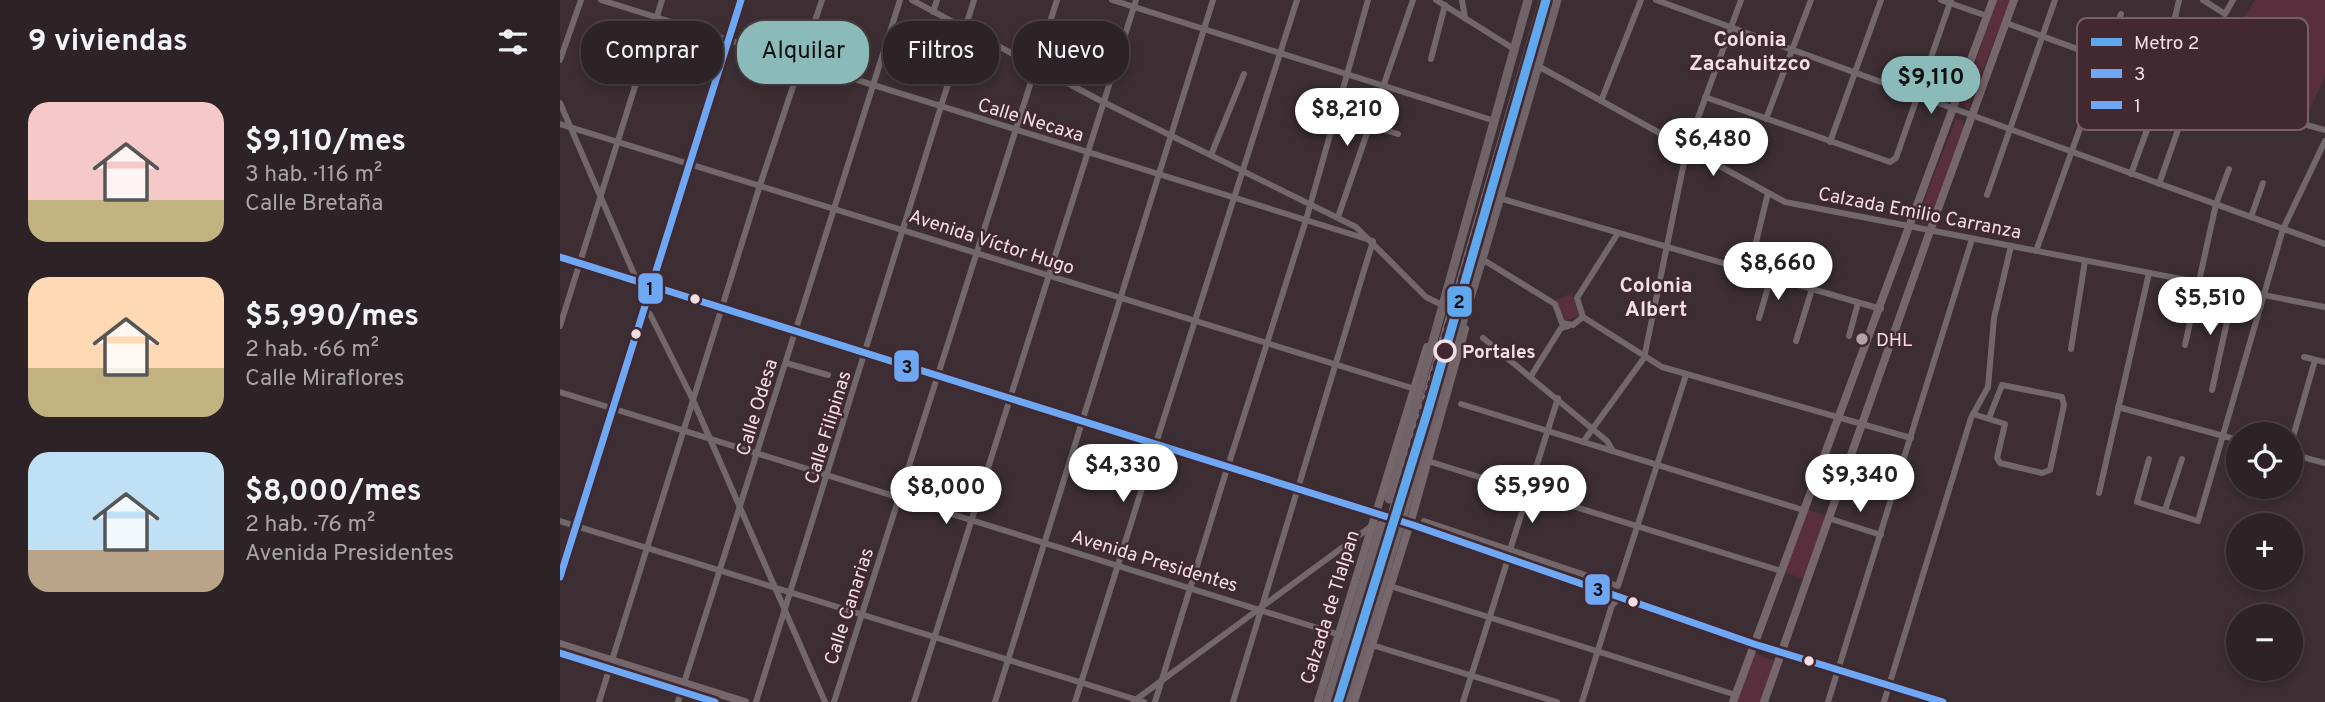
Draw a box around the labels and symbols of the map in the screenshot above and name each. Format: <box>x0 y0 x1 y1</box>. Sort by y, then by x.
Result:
legend <box>2077 18 2308 130</box>
district label: Colonia Zacahuitzco <box>1689 27 1811 78</box>
text: Metro 2 <box>2134 32 2199 56</box>
pin: $9,110 <box>1874 57 1988 116</box>
text: 3 <box>2134 63 2145 87</box>
pin: $8,210 <box>1290 88 1404 148</box>
street label: Calle Necaxa <box>974 93 1086 148</box>
text: 1 <box>2134 95 2141 119</box>
pin: $6,480 <box>1656 118 1770 178</box>
street label: Calzada Emilio Carranza <box>1816 182 2023 245</box>
street label: Avenida Víctor Hugo <box>905 205 1077 281</box>
pin: $8,660 <box>1721 243 1835 302</box>
line badge: 1 <box>637 272 664 305</box>
district label: Colonia Albert <box>1619 273 1693 324</box>
text: 1 <box>646 278 654 302</box>
pin: $5,510 <box>2153 278 2267 337</box>
line badge: 2 <box>1446 285 1473 318</box>
text: 2 <box>1453 291 1465 315</box>
unlabelled marker <box>688 292 702 306</box>
unlabelled marker <box>629 327 643 341</box>
place label: DHL <box>1876 329 1913 353</box>
marker: DHL <box>1854 331 1870 347</box>
marker: Portales <box>1434 340 1456 362</box>
place label: Portales <box>1462 341 1536 365</box>
line badge: 3 <box>893 349 920 383</box>
street label: Calle Odesa <box>732 356 784 459</box>
text: 3 <box>901 356 913 380</box>
street label: Calle Filipinas <box>800 368 858 487</box>
pin: $4,330 <box>1066 444 1180 504</box>
pin: $9,340 <box>1803 454 1917 514</box>
pin: $8,000 <box>889 466 1003 526</box>
pin: $5,990 <box>1475 466 1589 525</box>
street label: Avenida Presidentes <box>1068 525 1241 599</box>
street label: Calzada de Tlalpan <box>1296 528 1366 688</box>
street label: Calle Canarias <box>820 545 880 668</box>
line badge: 3 <box>1584 573 1611 606</box>
text: 3 <box>1592 579 1604 603</box>
unlabelled marker <box>1626 595 1640 609</box>
unlabelled marker <box>1802 654 1816 668</box>

